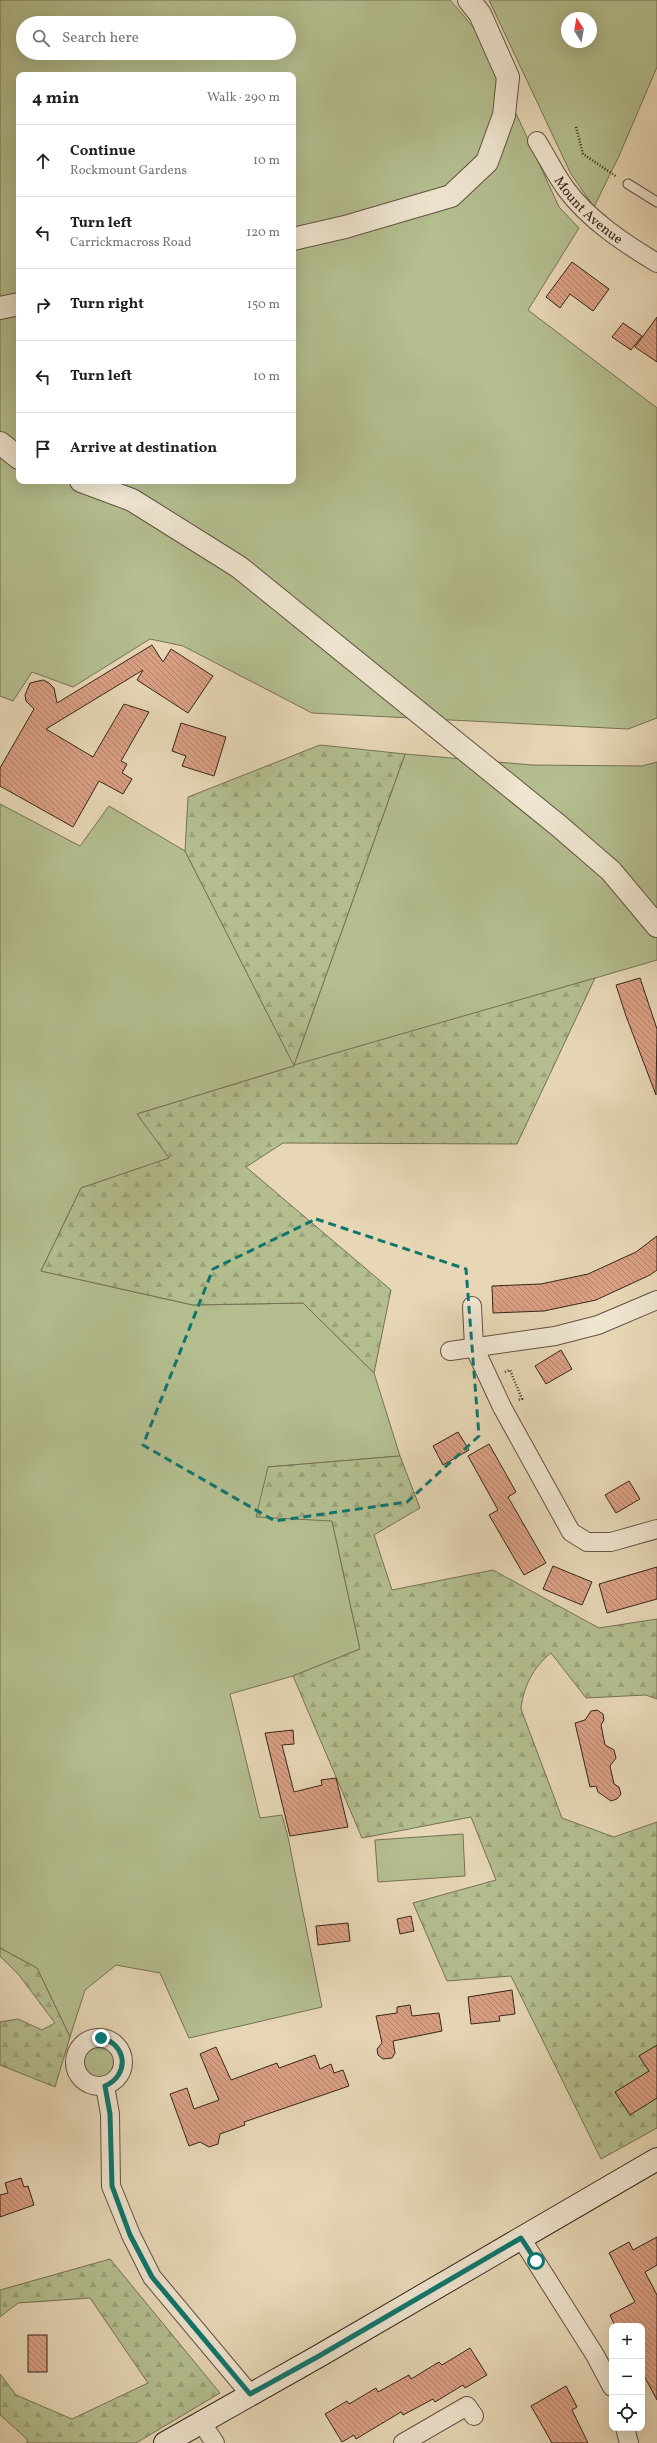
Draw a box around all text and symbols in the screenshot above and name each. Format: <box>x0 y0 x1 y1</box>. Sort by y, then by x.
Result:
north arrow <box>561 12 597 48</box>
search box <box>16 16 296 60</box>
icon: search <box>30 27 52 49</box>
text: Search here <box>62 28 139 49</box>
text: 4 min <box>32 87 79 110</box>
text: Walk · 290 m <box>207 89 280 107</box>
text: Continue <box>70 141 135 162</box>
icon: ahead <box>32 150 54 172</box>
text: 10 m <box>253 152 280 170</box>
text: Rockmount Gardens <box>70 162 187 180</box>
street label: Mount Avenue <box>549 173 627 249</box>
text: Turn left <box>70 213 132 234</box>
icon: left <box>32 222 54 244</box>
text: 120 m <box>246 224 280 242</box>
text: Carrickmacross Road <box>70 234 192 252</box>
icon: right <box>32 294 54 316</box>
text: Turn right <box>70 294 144 315</box>
text: 150 m <box>247 296 280 314</box>
icon: left <box>32 366 54 388</box>
text: Turn left <box>70 366 132 387</box>
text: 10 m <box>253 368 280 386</box>
icon: arrive <box>32 438 54 460</box>
text: Arrive at destination <box>70 438 217 459</box>
route end <box>92 2029 110 2047</box>
route start <box>527 2252 545 2270</box>
map controls <box>609 2323 645 2431</box>
button: + <box>609 2323 645 2359</box>
button: − <box>609 2359 645 2395</box>
button: locate <box>609 2395 645 2431</box>

